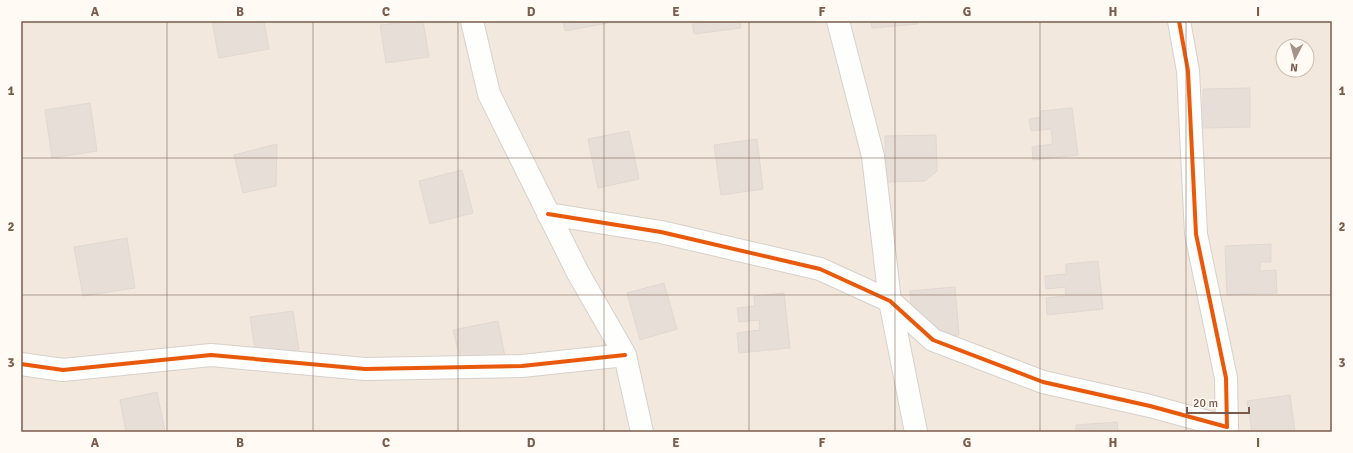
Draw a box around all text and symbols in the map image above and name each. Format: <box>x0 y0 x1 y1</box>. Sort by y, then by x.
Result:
text: A <box>91 4 100 20</box>
text: B <box>236 4 244 20</box>
text: C <box>382 4 390 20</box>
text: D <box>527 4 536 20</box>
text: E <box>672 4 680 20</box>
text: F <box>819 4 826 20</box>
text: G <box>963 4 971 20</box>
text: H <box>1109 4 1117 20</box>
text: I <box>1256 4 1260 20</box>
north arrow <box>1275 38 1315 78</box>
text: N <box>1290 61 1298 74</box>
text: 1 <box>7 83 15 99</box>
text: 1 <box>1338 83 1346 99</box>
text: 2 <box>7 219 15 235</box>
text: 2 <box>1338 219 1346 235</box>
text: 3 <box>7 355 15 371</box>
text: 3 <box>1338 355 1346 371</box>
scale bar <box>1187 389 1249 415</box>
text: 20 m <box>1193 396 1218 411</box>
text: A <box>91 435 100 451</box>
text: B <box>236 435 244 451</box>
text: C <box>382 435 390 451</box>
text: D <box>527 435 536 451</box>
text: E <box>672 435 680 451</box>
text: F <box>819 435 826 451</box>
text: G <box>963 435 971 451</box>
text: H <box>1109 435 1117 451</box>
text: I <box>1256 435 1260 451</box>

